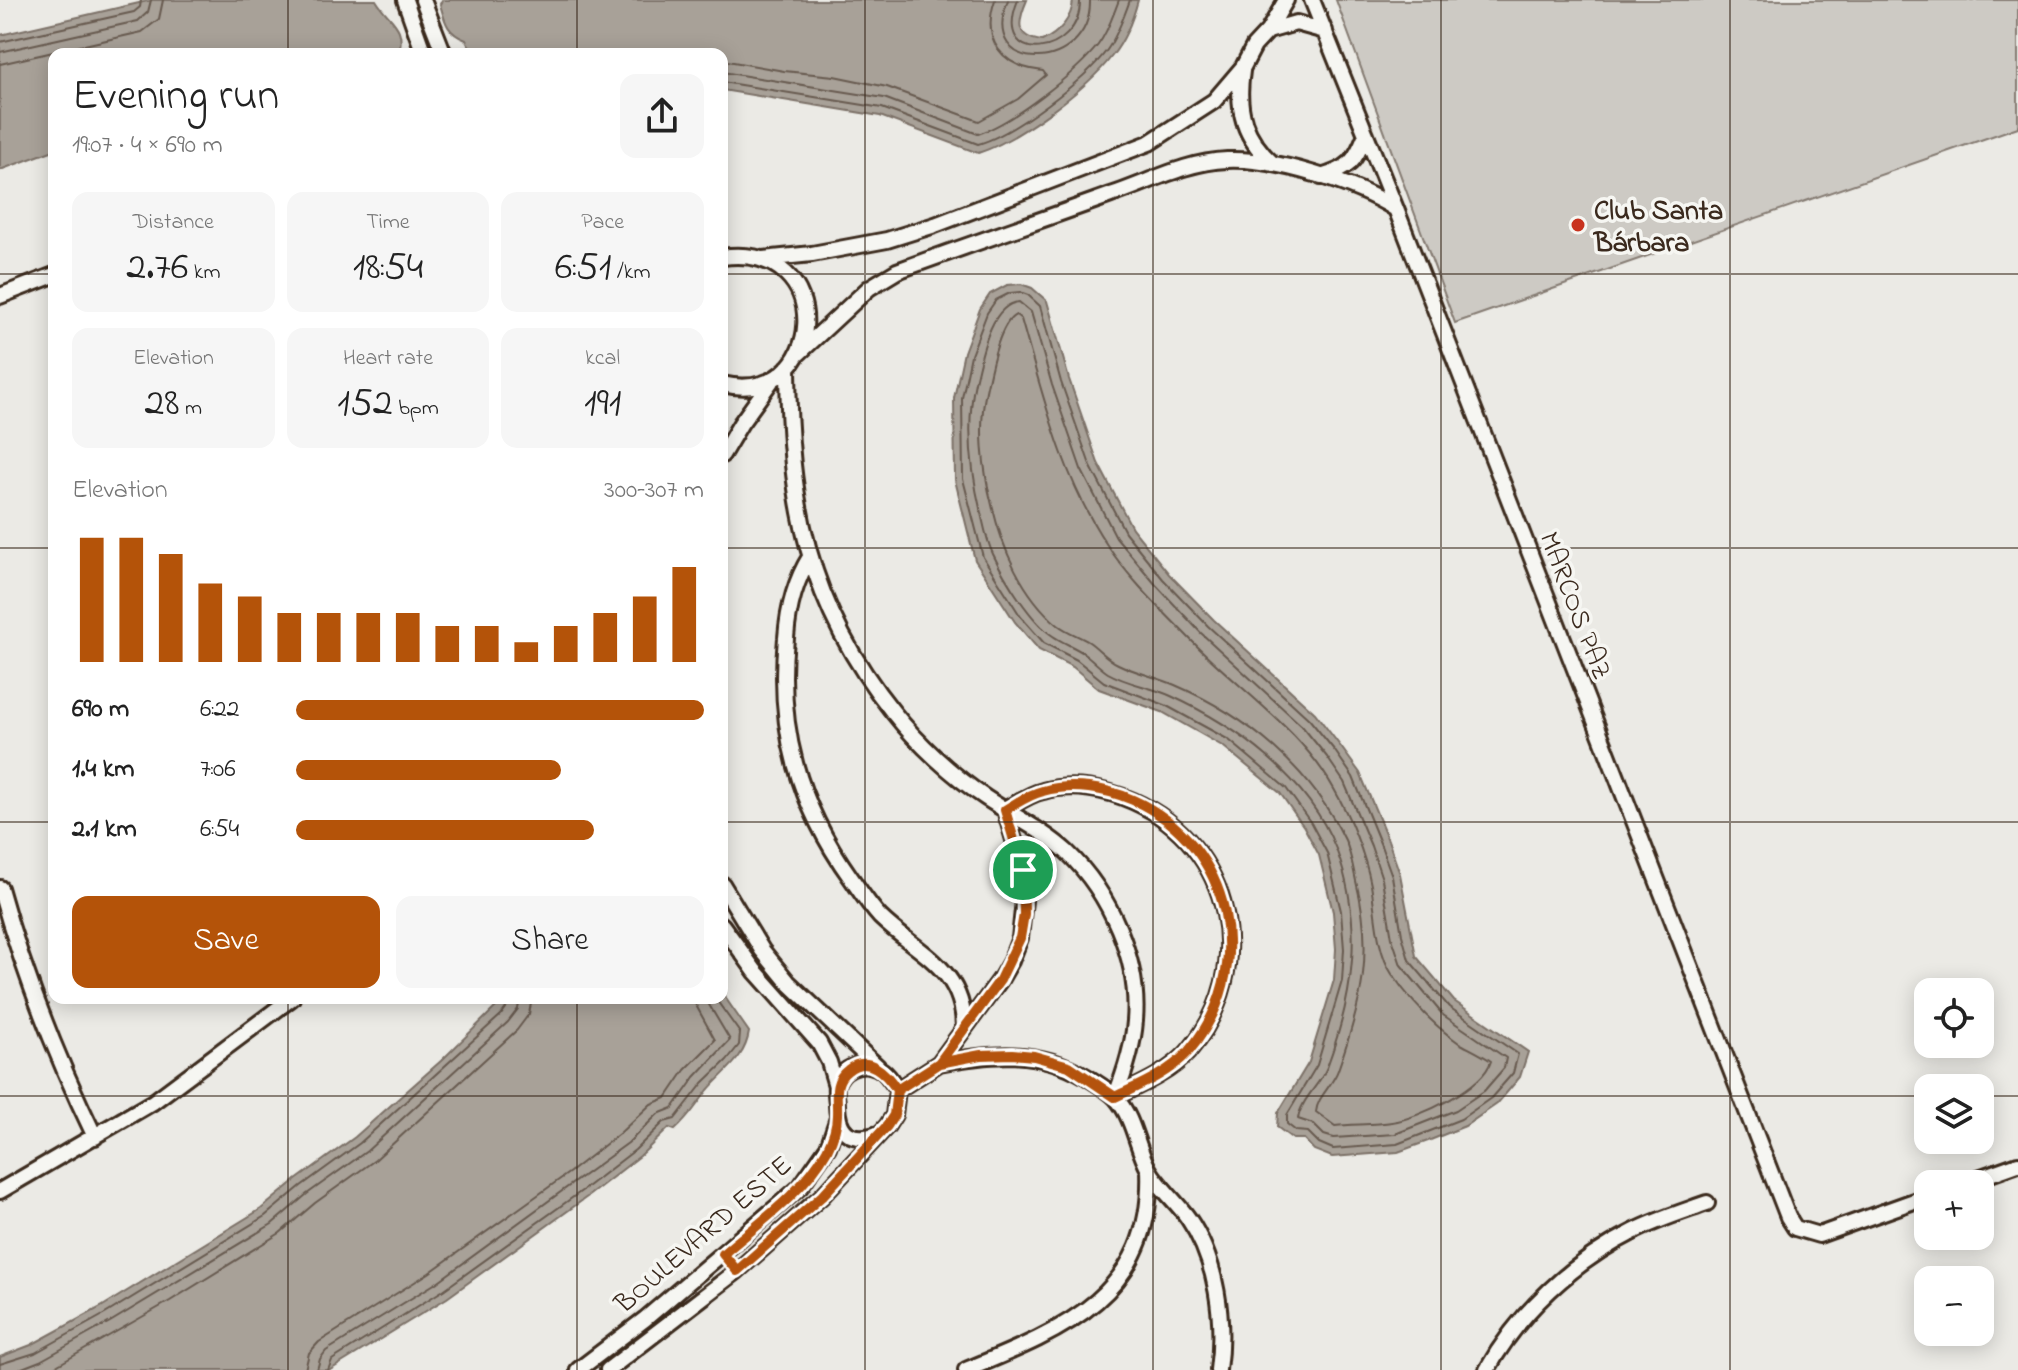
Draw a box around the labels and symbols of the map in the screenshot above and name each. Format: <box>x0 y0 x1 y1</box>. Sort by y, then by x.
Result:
place label: Club Santa Bárbara <box>1592 192 1723 265</box>
marker: Club Santa Bárbara <box>1569 216 1587 234</box>
street label: MARCOS PAZ <box>1527 526 1621 686</box>
pin <box>989 836 1057 904</box>
street label: BOULEVARD ESTE <box>606 1147 802 1325</box>

